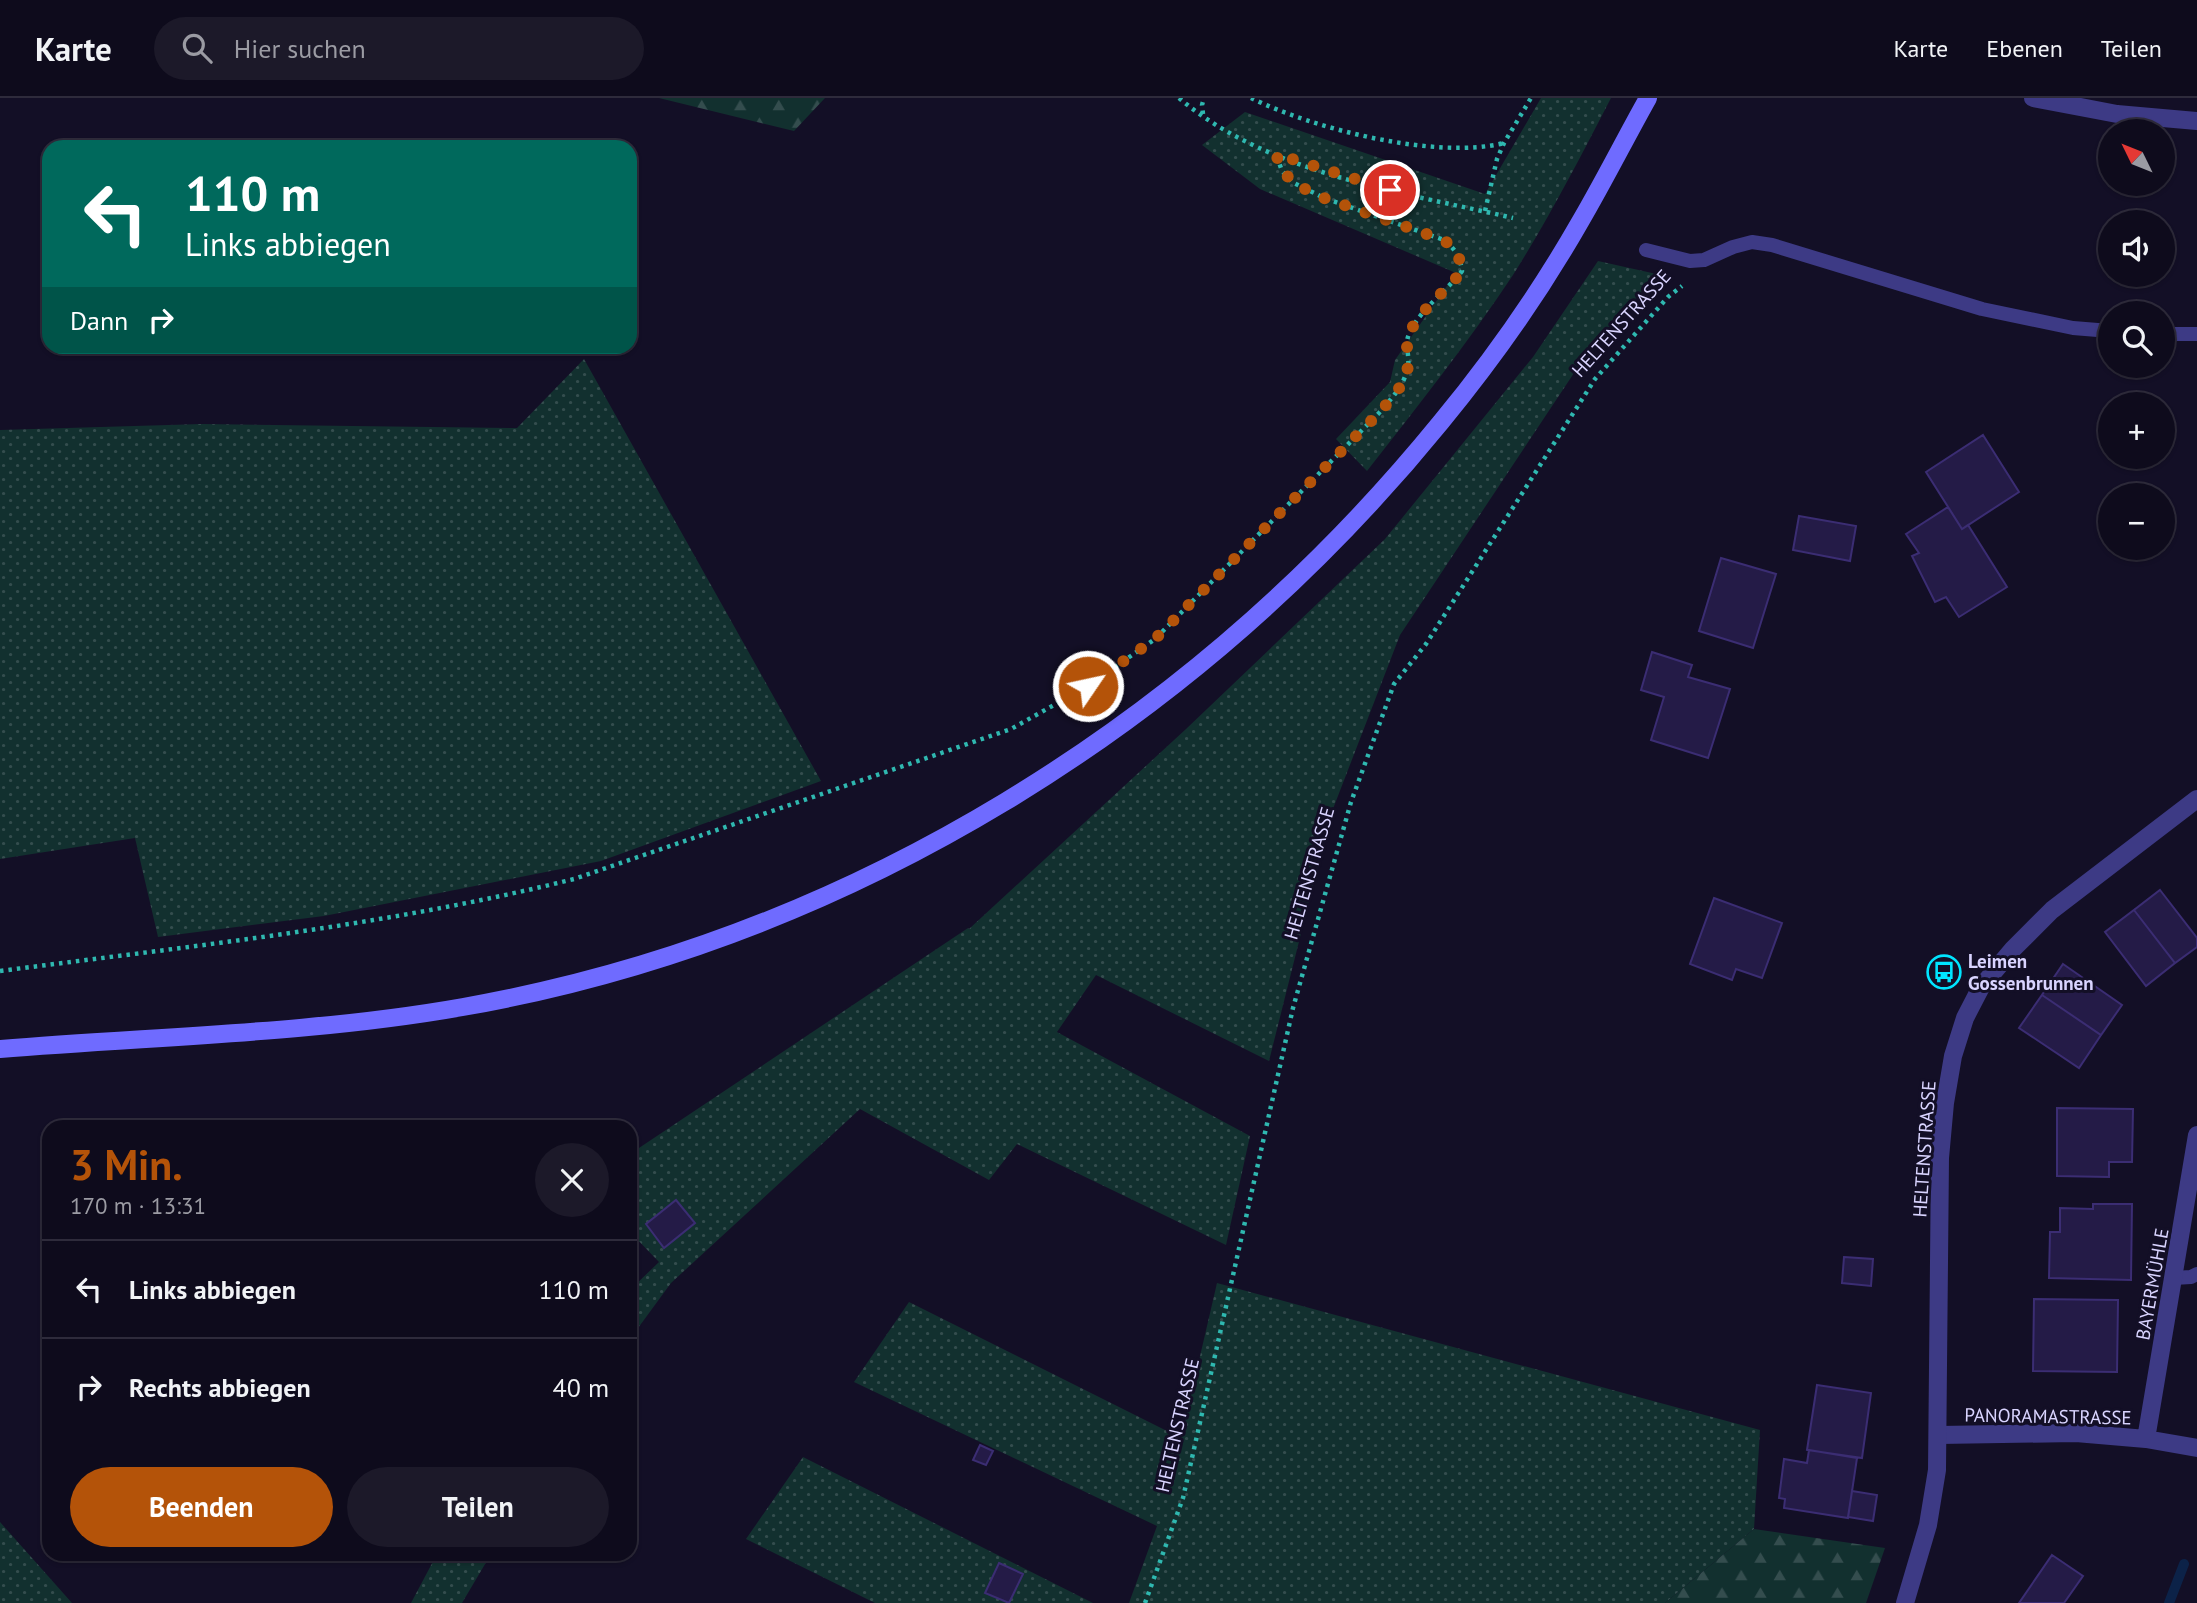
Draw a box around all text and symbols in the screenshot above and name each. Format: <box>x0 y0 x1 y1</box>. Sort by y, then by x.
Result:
search box <box>154 17 644 80</box>
text: Karte <box>35 27 112 70</box>
icon: search <box>178 29 216 67</box>
text: Hier suchen <box>234 32 366 65</box>
text: Karte <box>1894 33 1948 64</box>
text: Ebenen <box>1986 33 2063 64</box>
text: Teilen <box>2101 33 2162 64</box>
north arrow <box>2098 119 2175 196</box>
map controls <box>2098 119 2175 560</box>
pin <box>1360 160 1420 220</box>
text: 110 m <box>185 161 320 225</box>
icon: left <box>70 168 161 259</box>
icon: arrive <box>1371 171 1409 209</box>
button: sound <box>2098 210 2175 287</box>
text: Links abbiegen <box>185 223 391 265</box>
street label: HELTENSTRASSE <box>1566 264 1676 382</box>
icon: right <box>142 301 180 339</box>
button: search <box>2098 301 2175 378</box>
text: Dann <box>70 304 128 337</box>
button: + <box>2098 392 2175 469</box>
button: − <box>2098 483 2175 560</box>
position arrow <box>1051 649 1125 723</box>
street label: HELTENSTRASSE <box>1279 804 1339 942</box>
place label: Leimen Gossenbrunnen <box>1968 949 2094 995</box>
bus stop icon: Leimen Gossenbrunnen <box>1925 953 1963 991</box>
street label: HELTENSTRASSE <box>1907 1080 1941 1218</box>
text: 3 Min. <box>70 1137 183 1192</box>
button: close <box>535 1143 609 1217</box>
text: 170 m · 13:31 <box>70 1191 206 1220</box>
street label: BAYERMÜHLE <box>2130 1226 2174 1342</box>
icon: left <box>70 1270 108 1308</box>
text: Links abbiegen <box>129 1273 296 1306</box>
text: 110 m <box>538 1273 609 1306</box>
street label: HELTENSTRASSE <box>1150 1356 1204 1494</box>
icon: right <box>70 1368 108 1406</box>
text: Rechts abbiegen <box>129 1371 311 1404</box>
text: 40 m <box>553 1371 609 1404</box>
street label: PANORAMASTRASSE <box>1964 1403 2132 1429</box>
button: Beenden <box>70 1467 333 1547</box>
button: Teilen <box>347 1467 609 1547</box>

